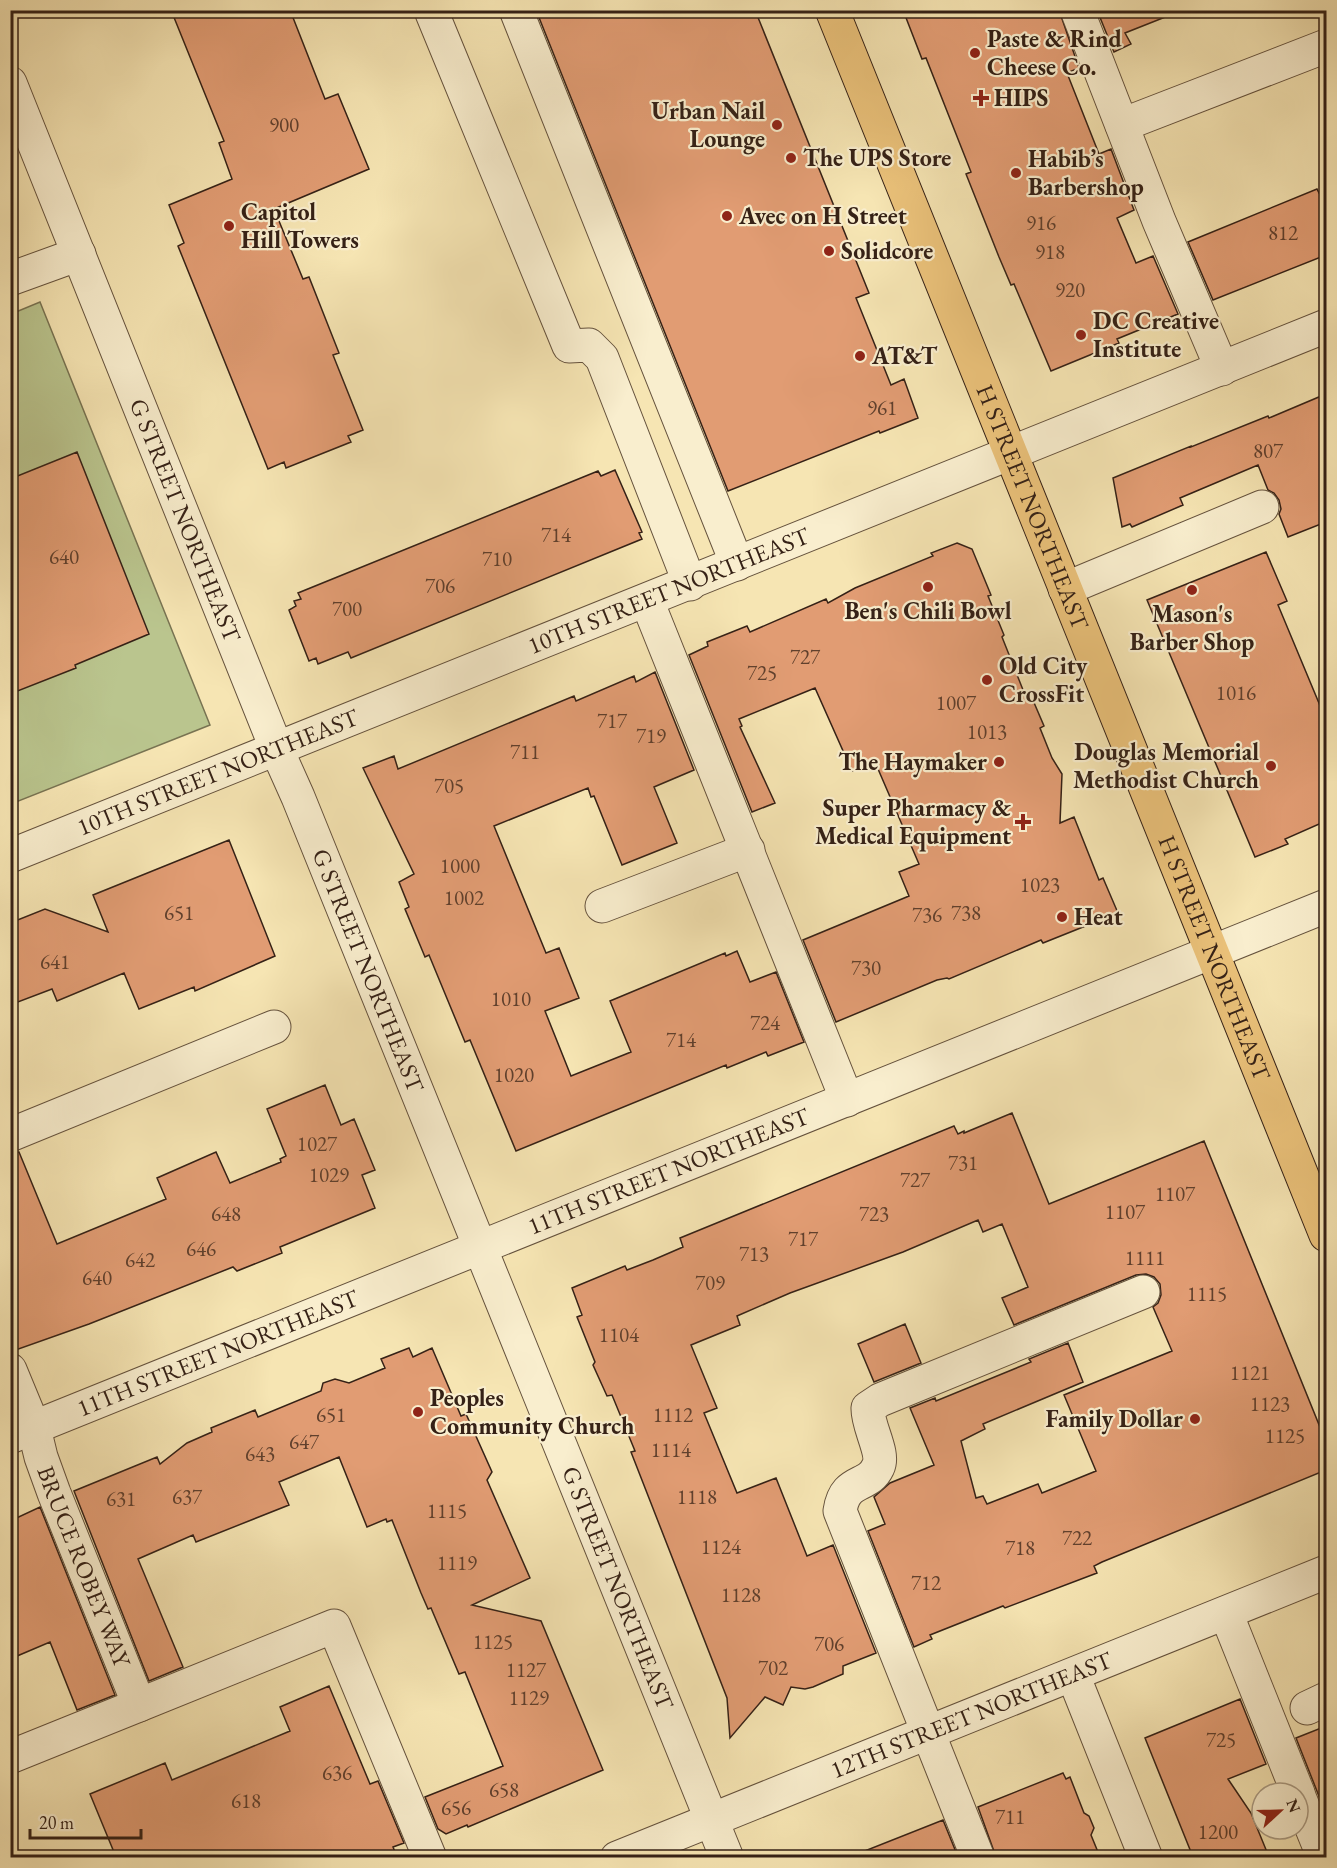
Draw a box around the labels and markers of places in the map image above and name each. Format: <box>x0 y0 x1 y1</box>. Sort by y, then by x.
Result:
place label: Paste & Rind Cheese Co. <box>987 23 1123 82</box>
marker: Paste & Rind Cheese Co. <box>968 46 982 60</box>
place label: HIPS <box>994 82 1048 113</box>
marker: HIPS <box>972 89 990 107</box>
place label: Urban Nail Lounge <box>651 95 765 155</box>
marker: Urban Nail Lounge <box>770 118 784 132</box>
place label: The UPS Store <box>803 142 951 173</box>
place label: Habib’s Barbershop <box>1028 143 1144 202</box>
marker: The UPS Store <box>784 151 798 165</box>
marker: Habib’s Barbershop <box>1009 166 1023 180</box>
place label: Capitol Hill Towers <box>241 196 359 255</box>
place label: Avec on H Street <box>738 200 907 231</box>
marker: Avec on H Street <box>720 209 734 223</box>
marker: Capitol Hill Towers <box>222 219 236 233</box>
place label: Solidcore <box>841 235 933 266</box>
marker: Solidcore <box>822 244 836 258</box>
place label: DC Creative Institute <box>1093 305 1219 364</box>
marker: DC Creative Institute <box>1074 328 1088 342</box>
place label: AT&T <box>871 340 937 371</box>
marker: AT&T <box>853 349 867 363</box>
marker: Ben's Chili Bowl <box>921 580 935 594</box>
marker: Mason's Barber Shop <box>1185 583 1199 597</box>
place label: Ben's Chili Bowl <box>845 595 1012 626</box>
place label: Mason's Barber Shop <box>1130 598 1254 657</box>
place label: Old City CrossFit <box>999 650 1088 709</box>
marker: Old City CrossFit <box>980 673 994 687</box>
place label: Douglas Memorial Methodist Church <box>1073 736 1260 795</box>
place label: The Haymaker <box>838 746 987 778</box>
marker: The Haymaker <box>992 755 1006 769</box>
marker: Douglas Memorial Methodist Church <box>1264 759 1278 773</box>
place label: Super Pharmacy & Medical Equipment <box>815 792 1012 852</box>
marker: Super Pharmacy & Medical Equipment <box>1016 815 1030 829</box>
place label: Heat <box>1074 901 1123 932</box>
marker: Heat <box>1055 910 1069 924</box>
place label: Peoples Community Church <box>430 1382 635 1442</box>
place label: Family Dollar <box>1045 1403 1183 1435</box>
marker: Peoples Community Church <box>411 1405 425 1419</box>
marker: Family Dollar <box>1188 1412 1202 1426</box>

